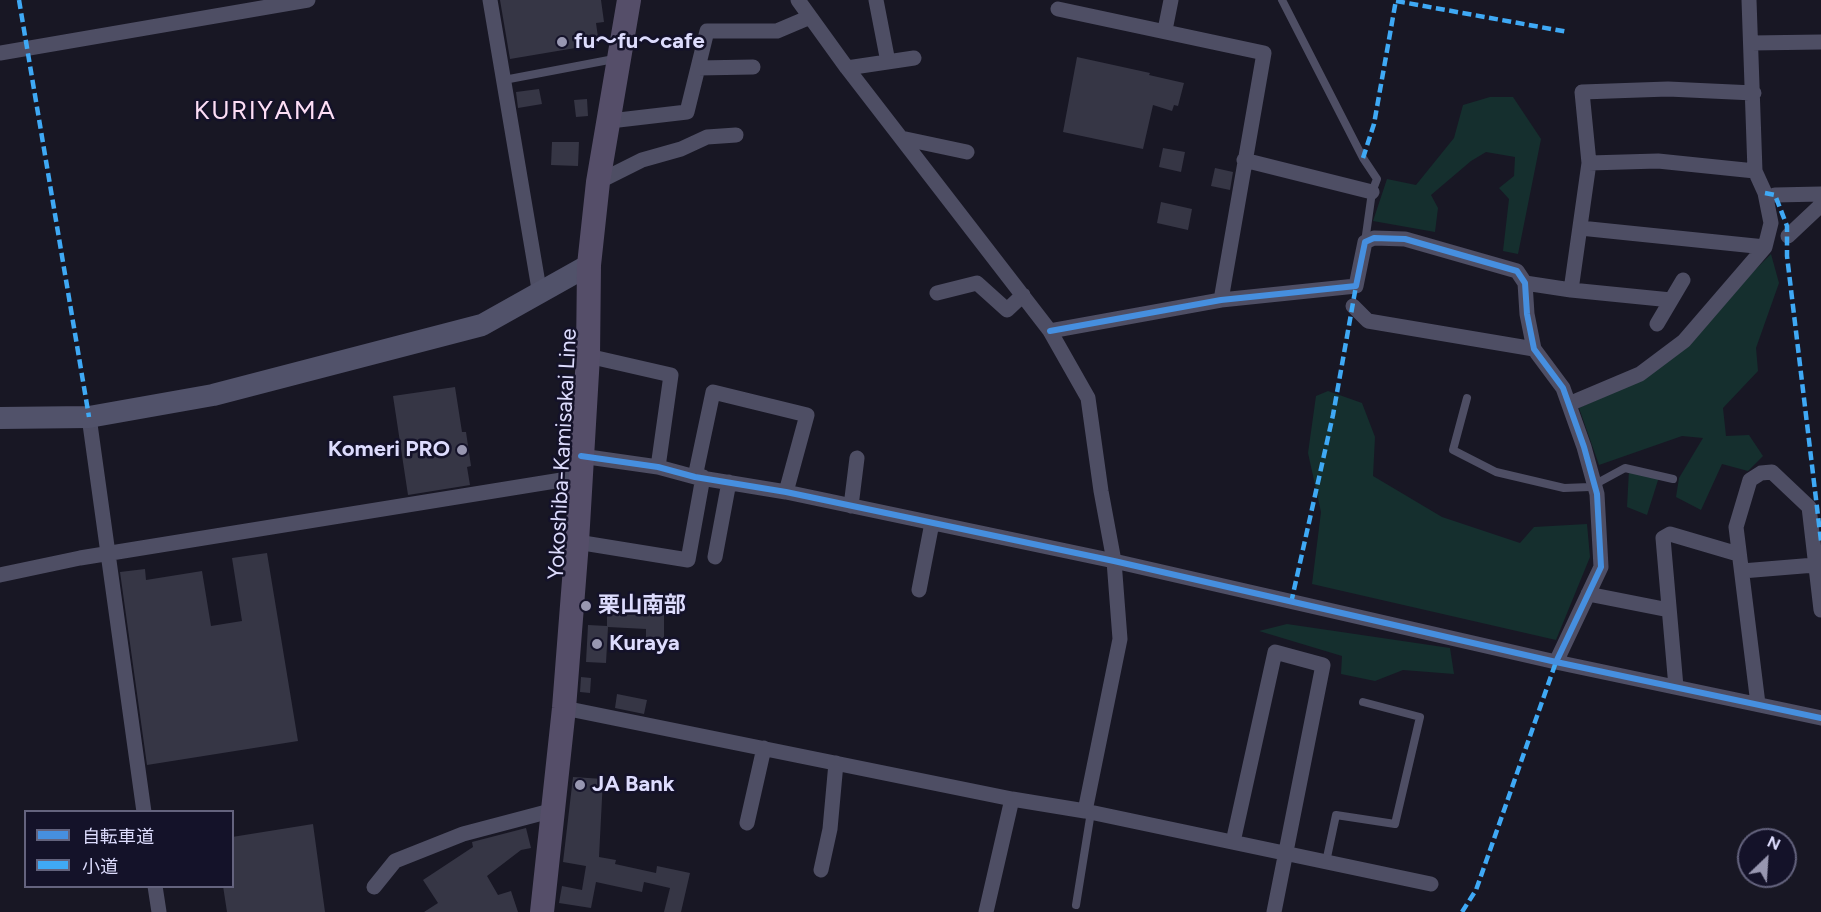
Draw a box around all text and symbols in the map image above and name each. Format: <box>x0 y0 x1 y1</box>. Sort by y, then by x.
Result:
place label: fu～fu～cafe <box>574 29 705 55</box>
marker: fu～fu～cafe <box>555 35 569 49</box>
district label: KURIYAMA <box>194 95 336 127</box>
street label: Yokoshiba-Kamisakai Line <box>543 328 583 580</box>
place label: Komeri PRO <box>328 437 450 463</box>
marker: Komeri PRO <box>455 443 469 457</box>
place label: 栗山南部 <box>598 593 686 619</box>
marker: 栗山南部 <box>579 599 593 613</box>
place label: Kuraya <box>609 631 680 657</box>
marker: Kuraya <box>590 637 604 651</box>
place label: JA Bank <box>592 772 675 798</box>
marker: JA Bank <box>573 778 587 792</box>
legend <box>24 810 234 888</box>
text: 自転車道 <box>82 826 154 848</box>
north arrow <box>1737 828 1797 888</box>
text: N <box>1764 832 1784 854</box>
text: 小道 <box>82 856 118 878</box>

